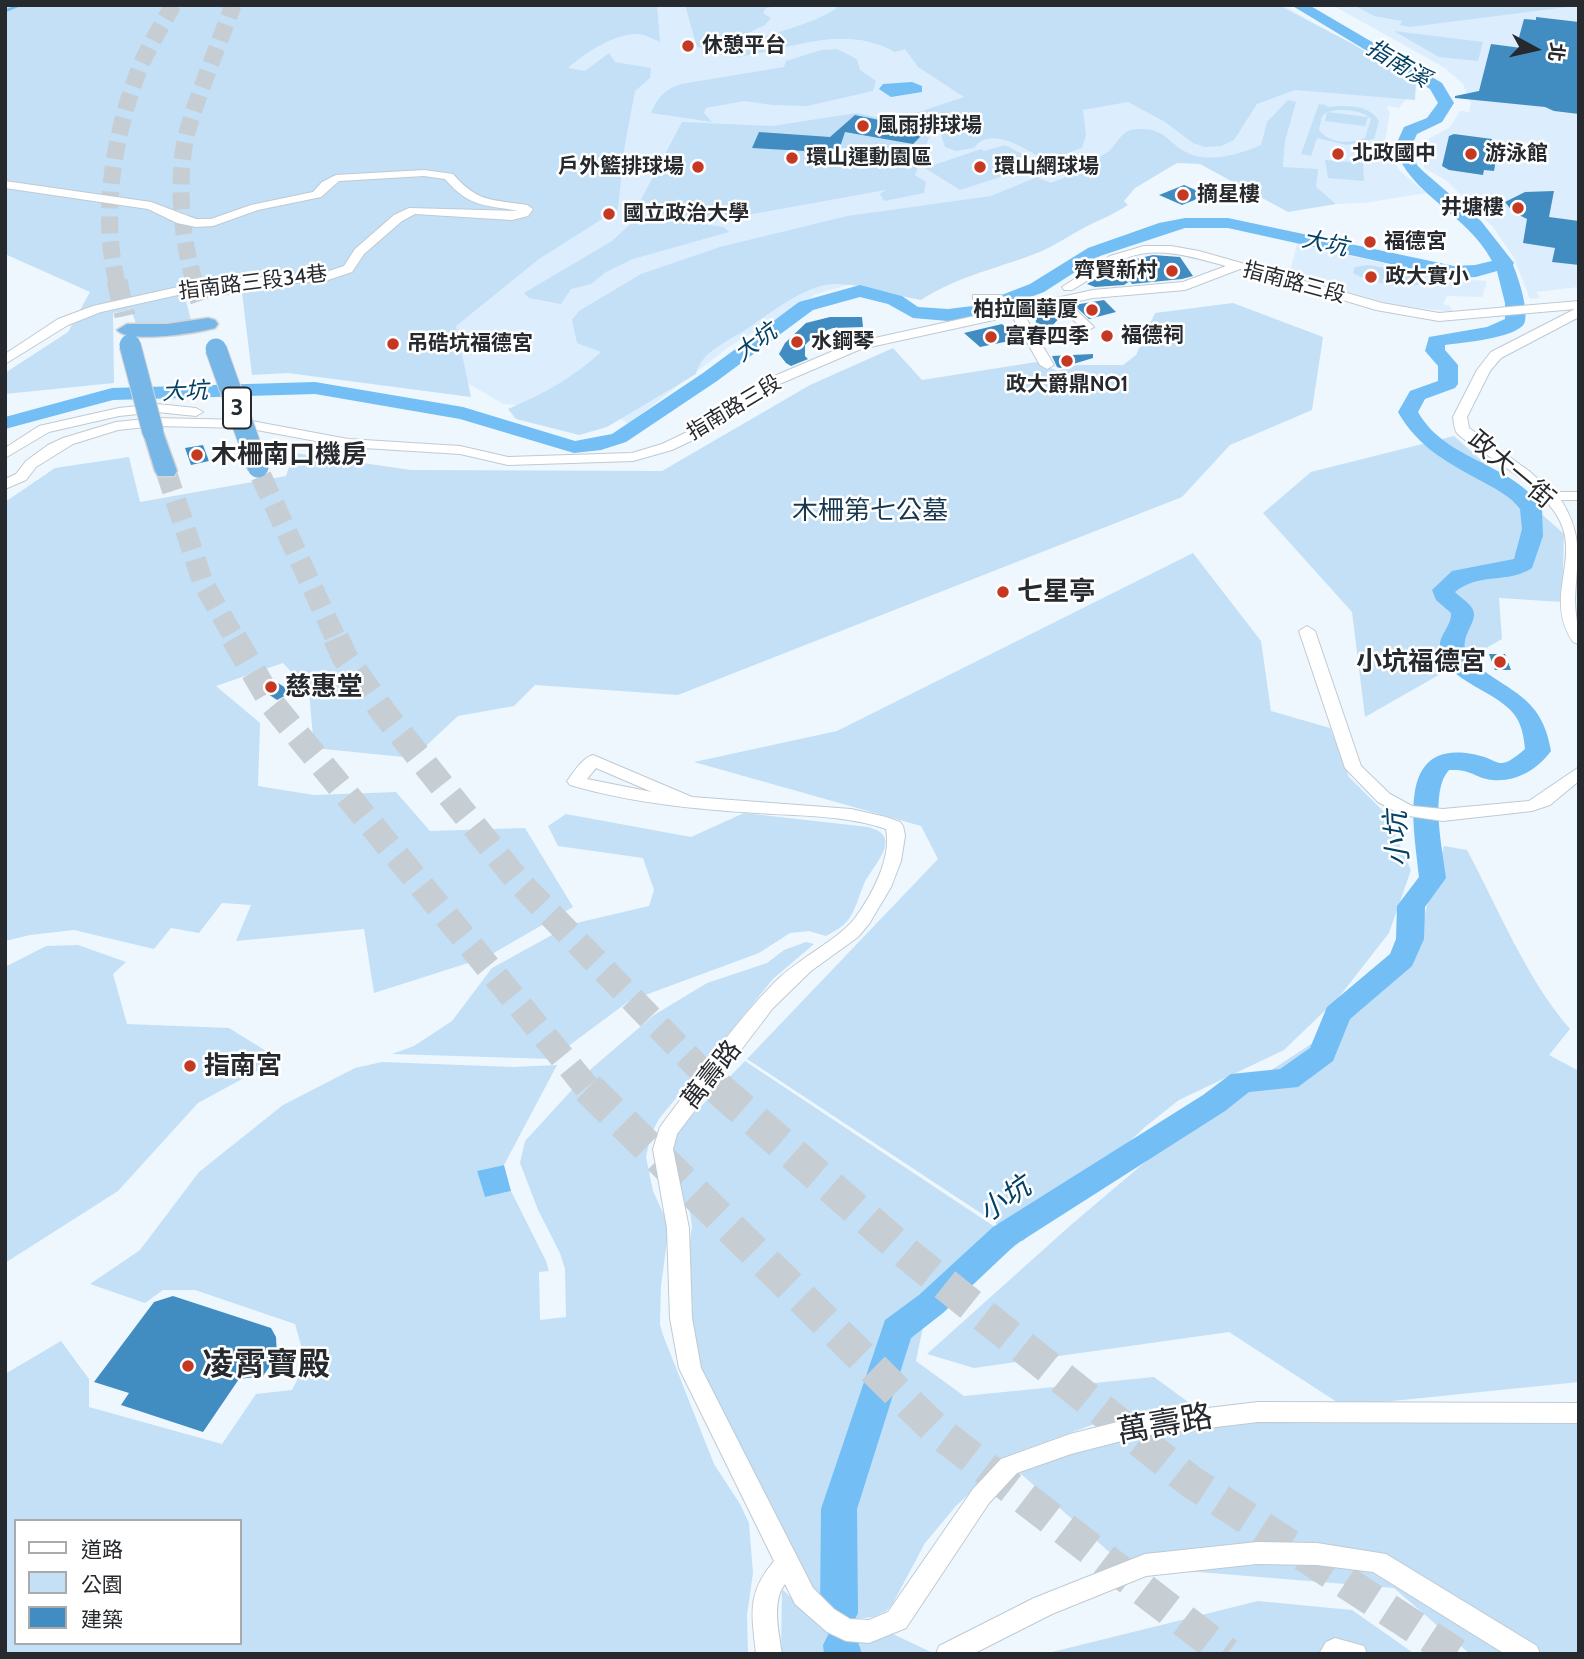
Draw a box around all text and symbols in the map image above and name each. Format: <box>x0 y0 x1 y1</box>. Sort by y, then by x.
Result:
north arrow <box>1500 14 1570 84</box>
place label: 休憩平台 <box>702 33 786 59</box>
water label: 指南溪 <box>1361 34 1435 94</box>
marker: 休憩平台 <box>680 38 696 54</box>
text: 北 <box>1544 41 1569 63</box>
place label: 風雨排球場 <box>877 113 982 139</box>
marker: 風雨排球場 <box>855 118 871 134</box>
place label: 北政國中 <box>1352 141 1436 167</box>
place label: 游泳館 <box>1485 141 1548 167</box>
place label: 環山運動園區 <box>806 145 932 171</box>
marker: 北政國中 <box>1330 146 1346 162</box>
marker: 游泳館 <box>1463 146 1479 162</box>
marker: 環山運動園區 <box>784 150 800 166</box>
place label: 戶外籃排球場 <box>558 154 684 180</box>
place label: 環山網球場 <box>994 154 1099 180</box>
marker: 戶外籃排球場 <box>690 159 706 175</box>
marker: 環山網球場 <box>972 159 988 175</box>
place label: 摘星樓 <box>1197 182 1260 208</box>
marker: 摘星樓 <box>1175 187 1191 203</box>
place label: 井塘樓 <box>1441 195 1504 221</box>
marker: 井塘樓 <box>1510 200 1526 216</box>
place label: 國立政治大學 <box>623 201 749 227</box>
marker: 國立政治大學 <box>601 206 617 222</box>
water label: 大坑 <box>1300 226 1350 262</box>
place label: 福德宮 <box>1384 229 1447 255</box>
marker: 福德宮 <box>1362 234 1378 250</box>
street label: 指南路三段 <box>1240 257 1348 309</box>
place label: 齊賢新村 <box>1074 258 1158 284</box>
street label: 指南路三段34巷 <box>177 261 329 305</box>
marker: 齊賢新村 <box>1164 263 1180 279</box>
place label: 政大實小 <box>1385 264 1469 290</box>
marker: 政大實小 <box>1363 269 1379 285</box>
place label: 柏拉圖華厦 <box>973 297 1078 323</box>
marker: 柏拉圖華厦 <box>1084 302 1100 318</box>
water label: 大坑 <box>729 318 783 368</box>
place label: 福德祠 <box>1121 323 1184 349</box>
place label: 富春四季 <box>1005 324 1089 350</box>
marker: 福德祠 <box>1099 328 1115 344</box>
place label: 水鋼琴 <box>811 329 874 355</box>
marker: 富春四季 <box>983 329 999 345</box>
place label: 吊硞坑福德宮 <box>407 331 533 357</box>
marker: 水鋼琴 <box>789 334 805 350</box>
marker: 吊硞坑福德宮 <box>385 336 401 352</box>
marker: 政大爵鼎NO1 <box>1059 353 1075 369</box>
street label: 指南路三段 <box>683 370 785 446</box>
place label: 政大爵鼎NO1 <box>1006 372 1128 398</box>
water label: 大坑 <box>162 377 208 407</box>
road number: 3 <box>223 388 251 428</box>
street label: 政大一街 <box>1461 425 1561 515</box>
place label: 木柵南口機房 <box>211 439 367 471</box>
marker: 木柵南口機房 <box>189 447 205 463</box>
park label: 木柵第七公墓 <box>792 495 948 527</box>
place label: 七星亭 <box>1017 576 1095 608</box>
marker: 七星亭 <box>995 584 1011 600</box>
place label: 小坑福德宮 <box>1356 646 1486 678</box>
marker: 小坑福德宮 <box>1492 654 1508 670</box>
place label: 慈惠堂 <box>285 671 363 703</box>
marker: 慈惠堂 <box>263 679 279 695</box>
water label: 小坑 <box>1380 810 1416 868</box>
street label: 萬壽路 <box>676 1035 748 1115</box>
place label: 指南宮 <box>204 1050 282 1082</box>
marker: 指南宮 <box>182 1058 198 1074</box>
water label: 小坑 <box>972 1170 1038 1230</box>
place label: 凌霄寶殿 <box>202 1347 330 1385</box>
marker: 凌霄寶殿 <box>180 1358 196 1374</box>
street label: 萬壽路 <box>1114 1398 1216 1452</box>
legend <box>14 1519 242 1645</box>
text: 道路 <box>81 1537 123 1562</box>
text: 公園 <box>81 1572 123 1597</box>
text: 建築 <box>81 1607 123 1632</box>

